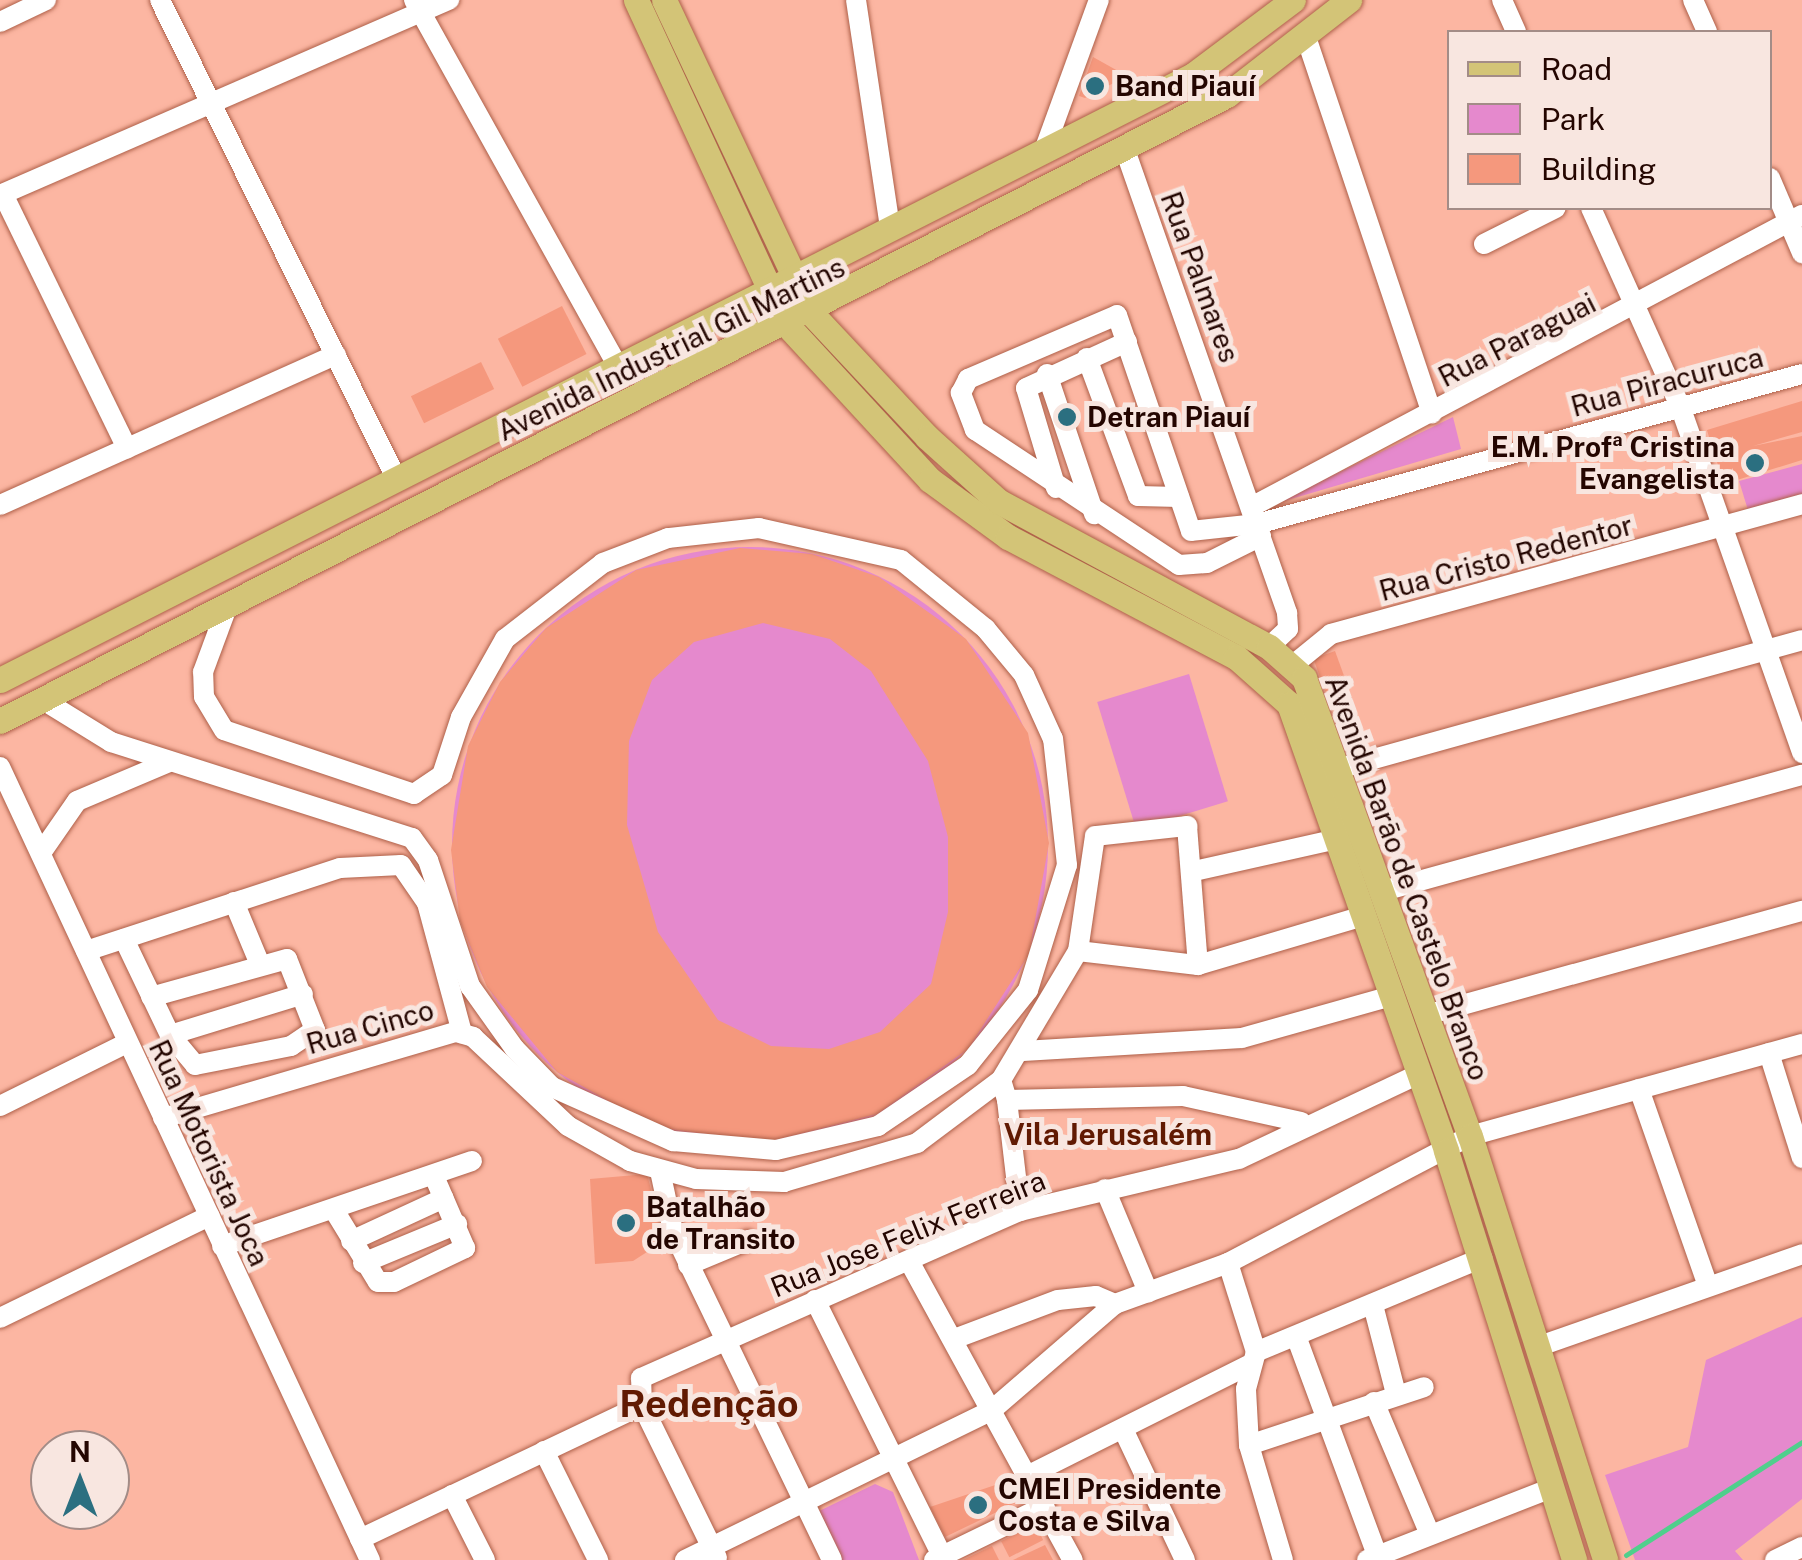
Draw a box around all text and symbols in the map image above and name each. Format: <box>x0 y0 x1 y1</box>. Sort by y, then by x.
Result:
legend <box>1447 30 1772 210</box>
text: Road <box>1541 51 1612 87</box>
place label: Band Piauí <box>1115 69 1256 103</box>
marker: Band Piauí <box>1084 75 1106 97</box>
text: Park <box>1541 101 1605 137</box>
text: Building <box>1541 151 1656 187</box>
street label: Rua Palmares <box>1154 187 1246 367</box>
street label: Avenida Industrial Gil Martins <box>492 250 850 448</box>
street label: Rua Paraguai <box>1433 286 1601 394</box>
street label: Rua Piracuruca <box>1567 340 1767 424</box>
place label: Detran Piauí <box>1087 400 1250 434</box>
marker: Detran Piauí <box>1056 406 1078 428</box>
place label: E.M. Profª Cristina Evangelista <box>1491 430 1735 496</box>
marker: E.M. Profª Cristina Evangelista <box>1744 452 1766 474</box>
street label: Rua Cristo Redentor <box>1376 508 1636 608</box>
street label: Avenida Barão de Castelo Branco <box>1318 671 1496 1085</box>
street label: Rua Cinco <box>303 993 437 1061</box>
street label: Rua Motorista Joca <box>142 1035 276 1271</box>
district label: Vila Jerusalém <box>1004 1116 1212 1152</box>
street label: Rua Jose Felix Ferreira <box>766 1163 1050 1305</box>
place label: Batalhão de Transito <box>646 1190 795 1256</box>
marker: Batalhão de Transito <box>615 1212 637 1234</box>
district label: Redenção <box>619 1381 799 1427</box>
north arrow <box>30 1430 130 1530</box>
text: N <box>69 1435 91 1468</box>
place label: CMEI Presidente Costa e Silva <box>998 1472 1221 1538</box>
marker: CMEI Presidente Costa e Silva <box>967 1494 989 1516</box>

